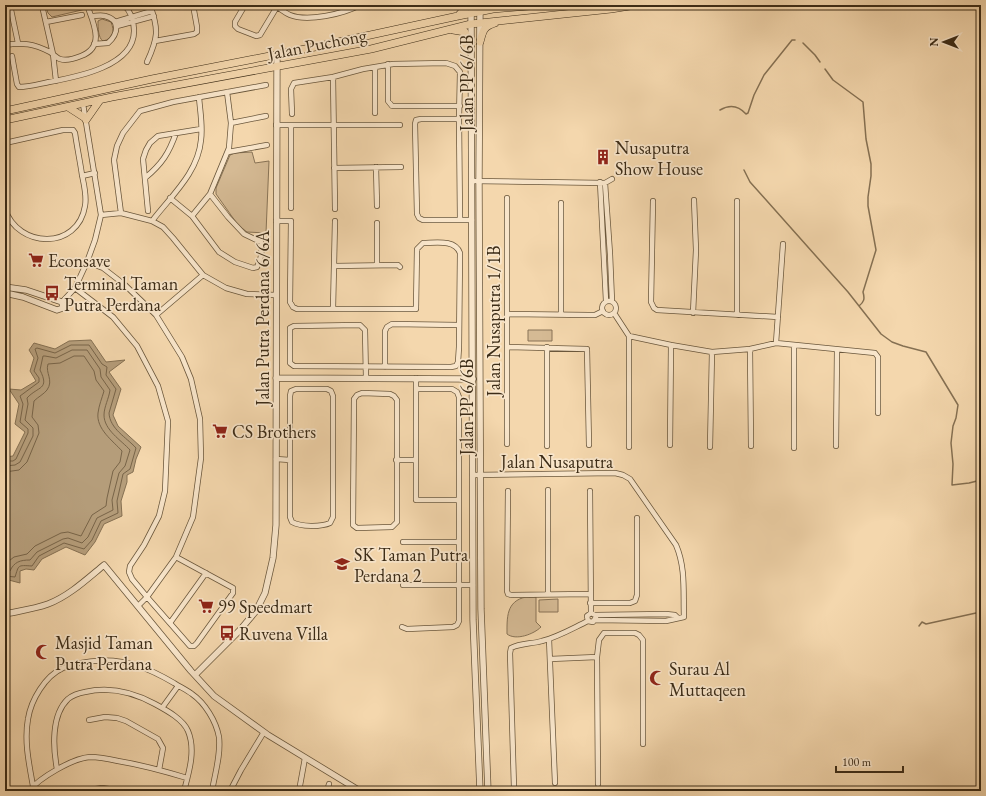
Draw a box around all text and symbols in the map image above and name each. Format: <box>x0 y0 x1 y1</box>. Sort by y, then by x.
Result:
north arrow <box>924 22 964 62</box>
street label: Jalan Puchong <box>264 23 369 65</box>
street label: Jalan PP 6/6B <box>455 35 478 133</box>
text: N <box>927 37 941 46</box>
place label: Nusaputra Show House <box>615 136 703 180</box>
building icon: Nusaputra Show House <box>594 148 612 166</box>
street label: Jalan Putra Perdana 6/6A <box>251 230 274 408</box>
street label: Jalan Nusaputra 1/1B <box>482 246 505 398</box>
place label: Econsave <box>48 249 110 272</box>
supermarket icon: Econsave <box>27 251 45 269</box>
place label: Terminal Taman Putra Perdana <box>64 272 179 316</box>
bus stop icon: Terminal Taman Putra Perdana <box>43 284 61 302</box>
street label: Jalan PP 6/6B <box>455 359 478 457</box>
place label: CS Brothers <box>232 420 316 443</box>
supermarket icon: CS Brothers <box>211 422 229 440</box>
street label: Jalan Nusaputra <box>499 450 614 473</box>
place label: SK Taman Putra Perdana 2 <box>354 543 469 587</box>
school or university icon: SK Taman Putra Perdana 2 <box>333 555 351 573</box>
place label: 99 Speedmart <box>218 595 313 618</box>
supermarket icon: 99 Speedmart <box>197 597 215 615</box>
place label: Ruvena Villa <box>239 622 329 645</box>
bus stop icon: Ruvena Villa <box>218 624 236 642</box>
place label: Masjid Taman Putra Perdana <box>55 631 154 675</box>
mosque icon: Masjid Taman Putra Perdana <box>34 643 52 661</box>
place label: Surau Al Muttaqeen <box>669 657 746 701</box>
mosque icon: Surau Al Muttaqeen <box>648 669 666 687</box>
scale bar <box>836 748 903 774</box>
text: 100 m <box>842 754 872 770</box>

